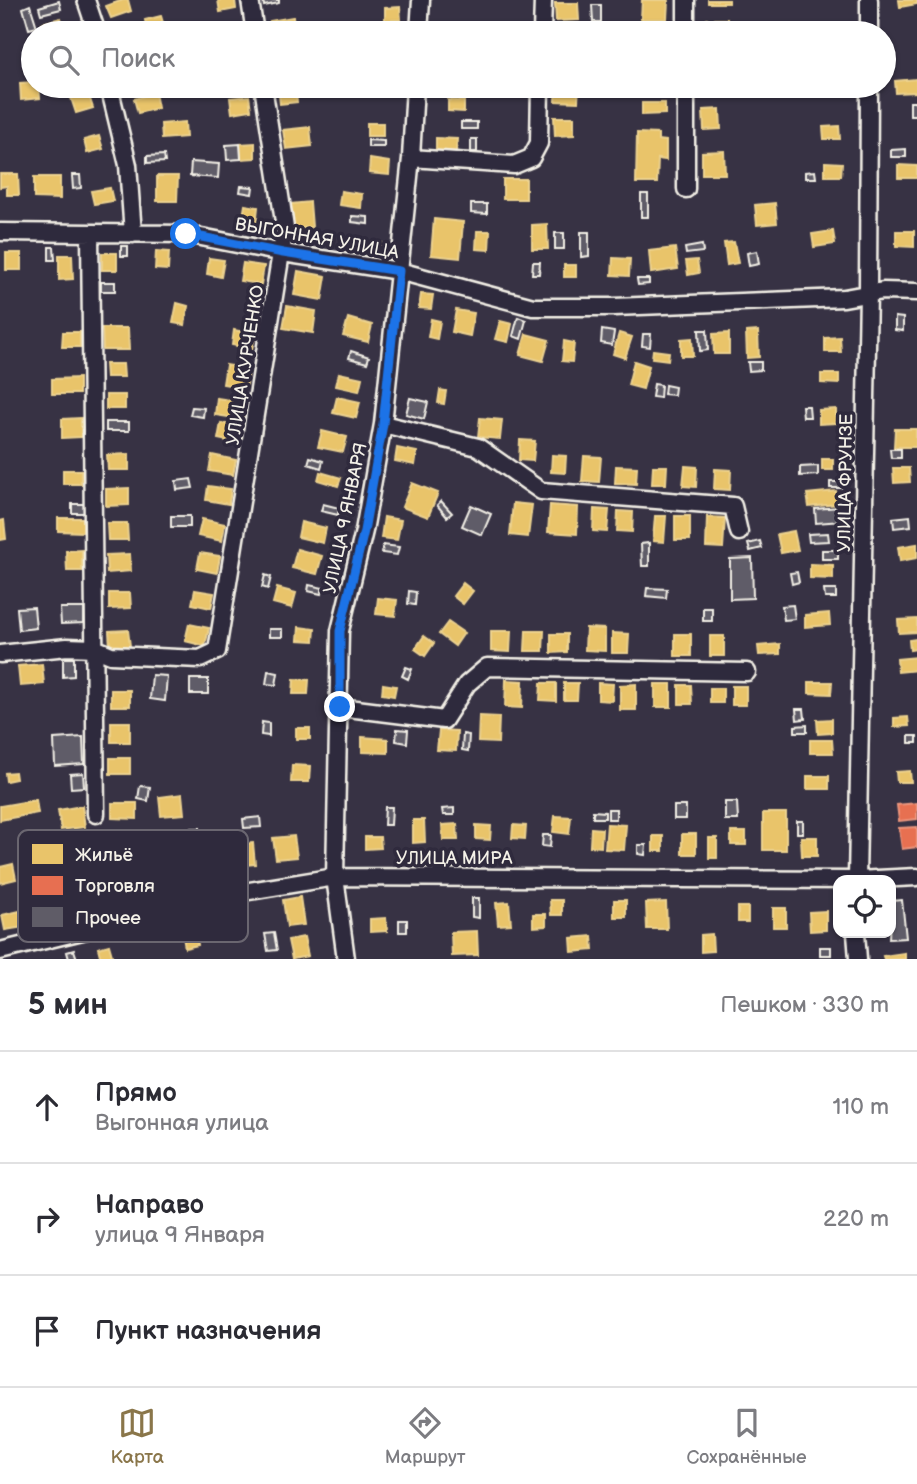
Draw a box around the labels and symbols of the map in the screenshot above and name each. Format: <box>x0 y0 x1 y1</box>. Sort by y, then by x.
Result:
street label: ВЫГОННАЯ УЛИЦА <box>233 214 400 263</box>
route start <box>170 218 201 249</box>
street label: УЛИЦА КУРЧЕНКО <box>222 283 269 447</box>
street label: УЛИЦА ФРУНЗЕ <box>834 413 857 553</box>
street label: УЛИЦА 9 ЯНВАРЯ <box>319 441 372 595</box>
route end <box>324 691 355 722</box>
legend <box>18 830 248 942</box>
text: Жильё <box>75 844 133 867</box>
street label: УЛИЦА МИРА <box>396 848 512 869</box>
text: Торговля <box>75 875 155 898</box>
text: Прочее <box>75 907 141 930</box>

